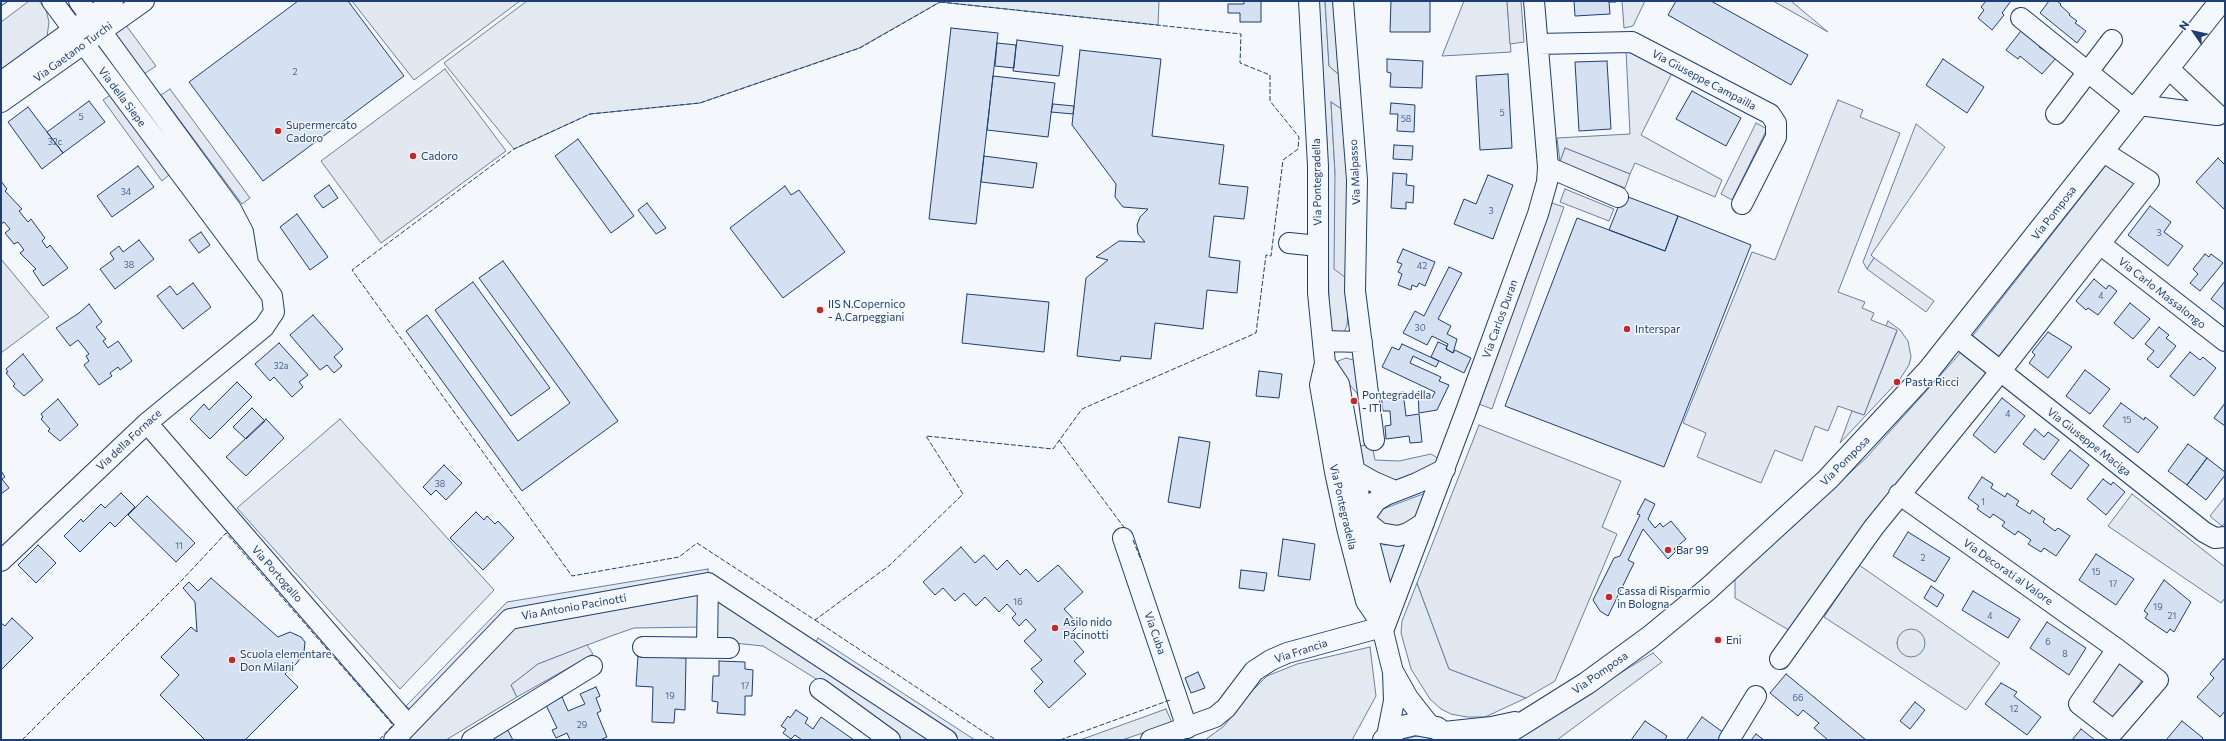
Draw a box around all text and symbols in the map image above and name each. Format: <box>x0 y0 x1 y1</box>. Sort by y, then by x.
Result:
north arrow <box>2174 12 2214 52</box>
text: N <box>2176 18 2191 32</box>
street label: Via Gaetano Turchi <box>31 19 115 85</box>
street label: Via Giuseppe Campailla <box>1650 47 1758 113</box>
street label: Via della Siepe <box>95 65 149 129</box>
house number: 2 <box>293 67 297 77</box>
house number: 5 <box>1499 108 1505 118</box>
house number: 5 <box>78 112 84 122</box>
house number: 58 <box>1401 114 1411 124</box>
place label: Supermercato Cadoro <box>286 118 357 144</box>
marker: Supermercato Cadoro <box>273 126 283 136</box>
house number: 32c <box>48 137 62 147</box>
street label: Via Pontegradella <box>1310 138 1324 226</box>
street label: Via Malpasso <box>1347 139 1363 205</box>
place label: Cadoro <box>421 149 458 163</box>
marker: Cadoro <box>408 151 418 161</box>
street label: Via Pomposa <box>2029 183 2079 243</box>
house number: 34 <box>121 187 131 197</box>
house number: 3 <box>1488 206 1494 216</box>
house number: 3 <box>2156 228 2162 238</box>
street label: Via Carlo Massalongo <box>2116 255 2208 331</box>
house number: 38 <box>124 260 134 270</box>
house number: 42 <box>1417 261 1427 271</box>
street label: Via Carlos Duran <box>1480 278 1520 360</box>
house number: 4 <box>2098 291 2104 301</box>
place label: IIS N.Copernico - A.Carpeggiani <box>828 297 905 323</box>
marker: IIS N.Copernico - A.Carpeggiani <box>815 305 825 315</box>
place label: Interspar <box>1635 322 1680 336</box>
house number: 30 <box>1414 323 1426 333</box>
marker: Interspar <box>1622 324 1632 334</box>
house number: 32a <box>274 361 288 371</box>
place label: Pasta Ricci <box>1905 375 1959 389</box>
marker: Pasta Ricci <box>1892 377 1902 387</box>
place label: Pontegradella - ITI <box>1362 388 1431 414</box>
marker: Pontegradella - ITI <box>1349 396 1359 406</box>
street label: Via Giuseppe Maciga <box>2044 405 2134 479</box>
street label: Via della Fornace <box>94 406 164 474</box>
house number: 4 <box>2005 409 2011 419</box>
house number: 15 <box>2122 415 2132 425</box>
street label: Via Pomposa <box>1817 433 1873 489</box>
street label: Via Pontegradella <box>1327 463 1359 551</box>
house number: 38 <box>435 479 445 489</box>
house number: 1 <box>1981 497 1985 507</box>
street label: Via Decorati al Valore <box>1961 536 2055 608</box>
house number: 11 <box>175 541 183 551</box>
street label: Via Portogallo <box>249 543 305 605</box>
place label: Bar 99 <box>1676 543 1709 557</box>
marker: Bar 99 <box>1663 545 1673 555</box>
house number: 2 <box>1921 553 1925 563</box>
house number: 15 <box>2091 567 2101 577</box>
house number: 17 <box>2109 579 2117 589</box>
place label: Cassa di Risparmio in Bologna <box>1617 584 1710 610</box>
street label: Via Antonio Pacinotti <box>520 591 628 623</box>
marker: Cassa di Risparmio in Bologna <box>1604 592 1614 602</box>
house number: 16 <box>1013 597 1023 607</box>
house number: 19 <box>2153 602 2163 612</box>
street label: Via Cuba <box>1142 610 1168 656</box>
house number: 4 <box>1987 611 1993 621</box>
house number: 21 <box>2168 611 2176 621</box>
place label: Asilo nido Pacinotti <box>1063 615 1112 641</box>
marker: Asilo nido Pacinotti <box>1050 623 1060 633</box>
place label: Eni <box>1726 633 1742 647</box>
marker: Eni <box>1713 635 1723 645</box>
street label: Via Francia <box>1273 636 1329 666</box>
house number: 6 <box>2045 637 2051 647</box>
place label: Scuola elementare Don Milani <box>240 647 332 673</box>
street label: Via Pomposa <box>1570 649 1630 697</box>
house number: 8 <box>2062 649 2068 659</box>
marker: Scuola elementare Don Milani <box>227 655 237 665</box>
house number: 17 <box>741 681 749 691</box>
house number: 19 <box>665 691 675 701</box>
house number: 66 <box>1793 693 1803 703</box>
house number: 12 <box>2010 704 2018 714</box>
house number: 29 <box>577 720 587 730</box>

